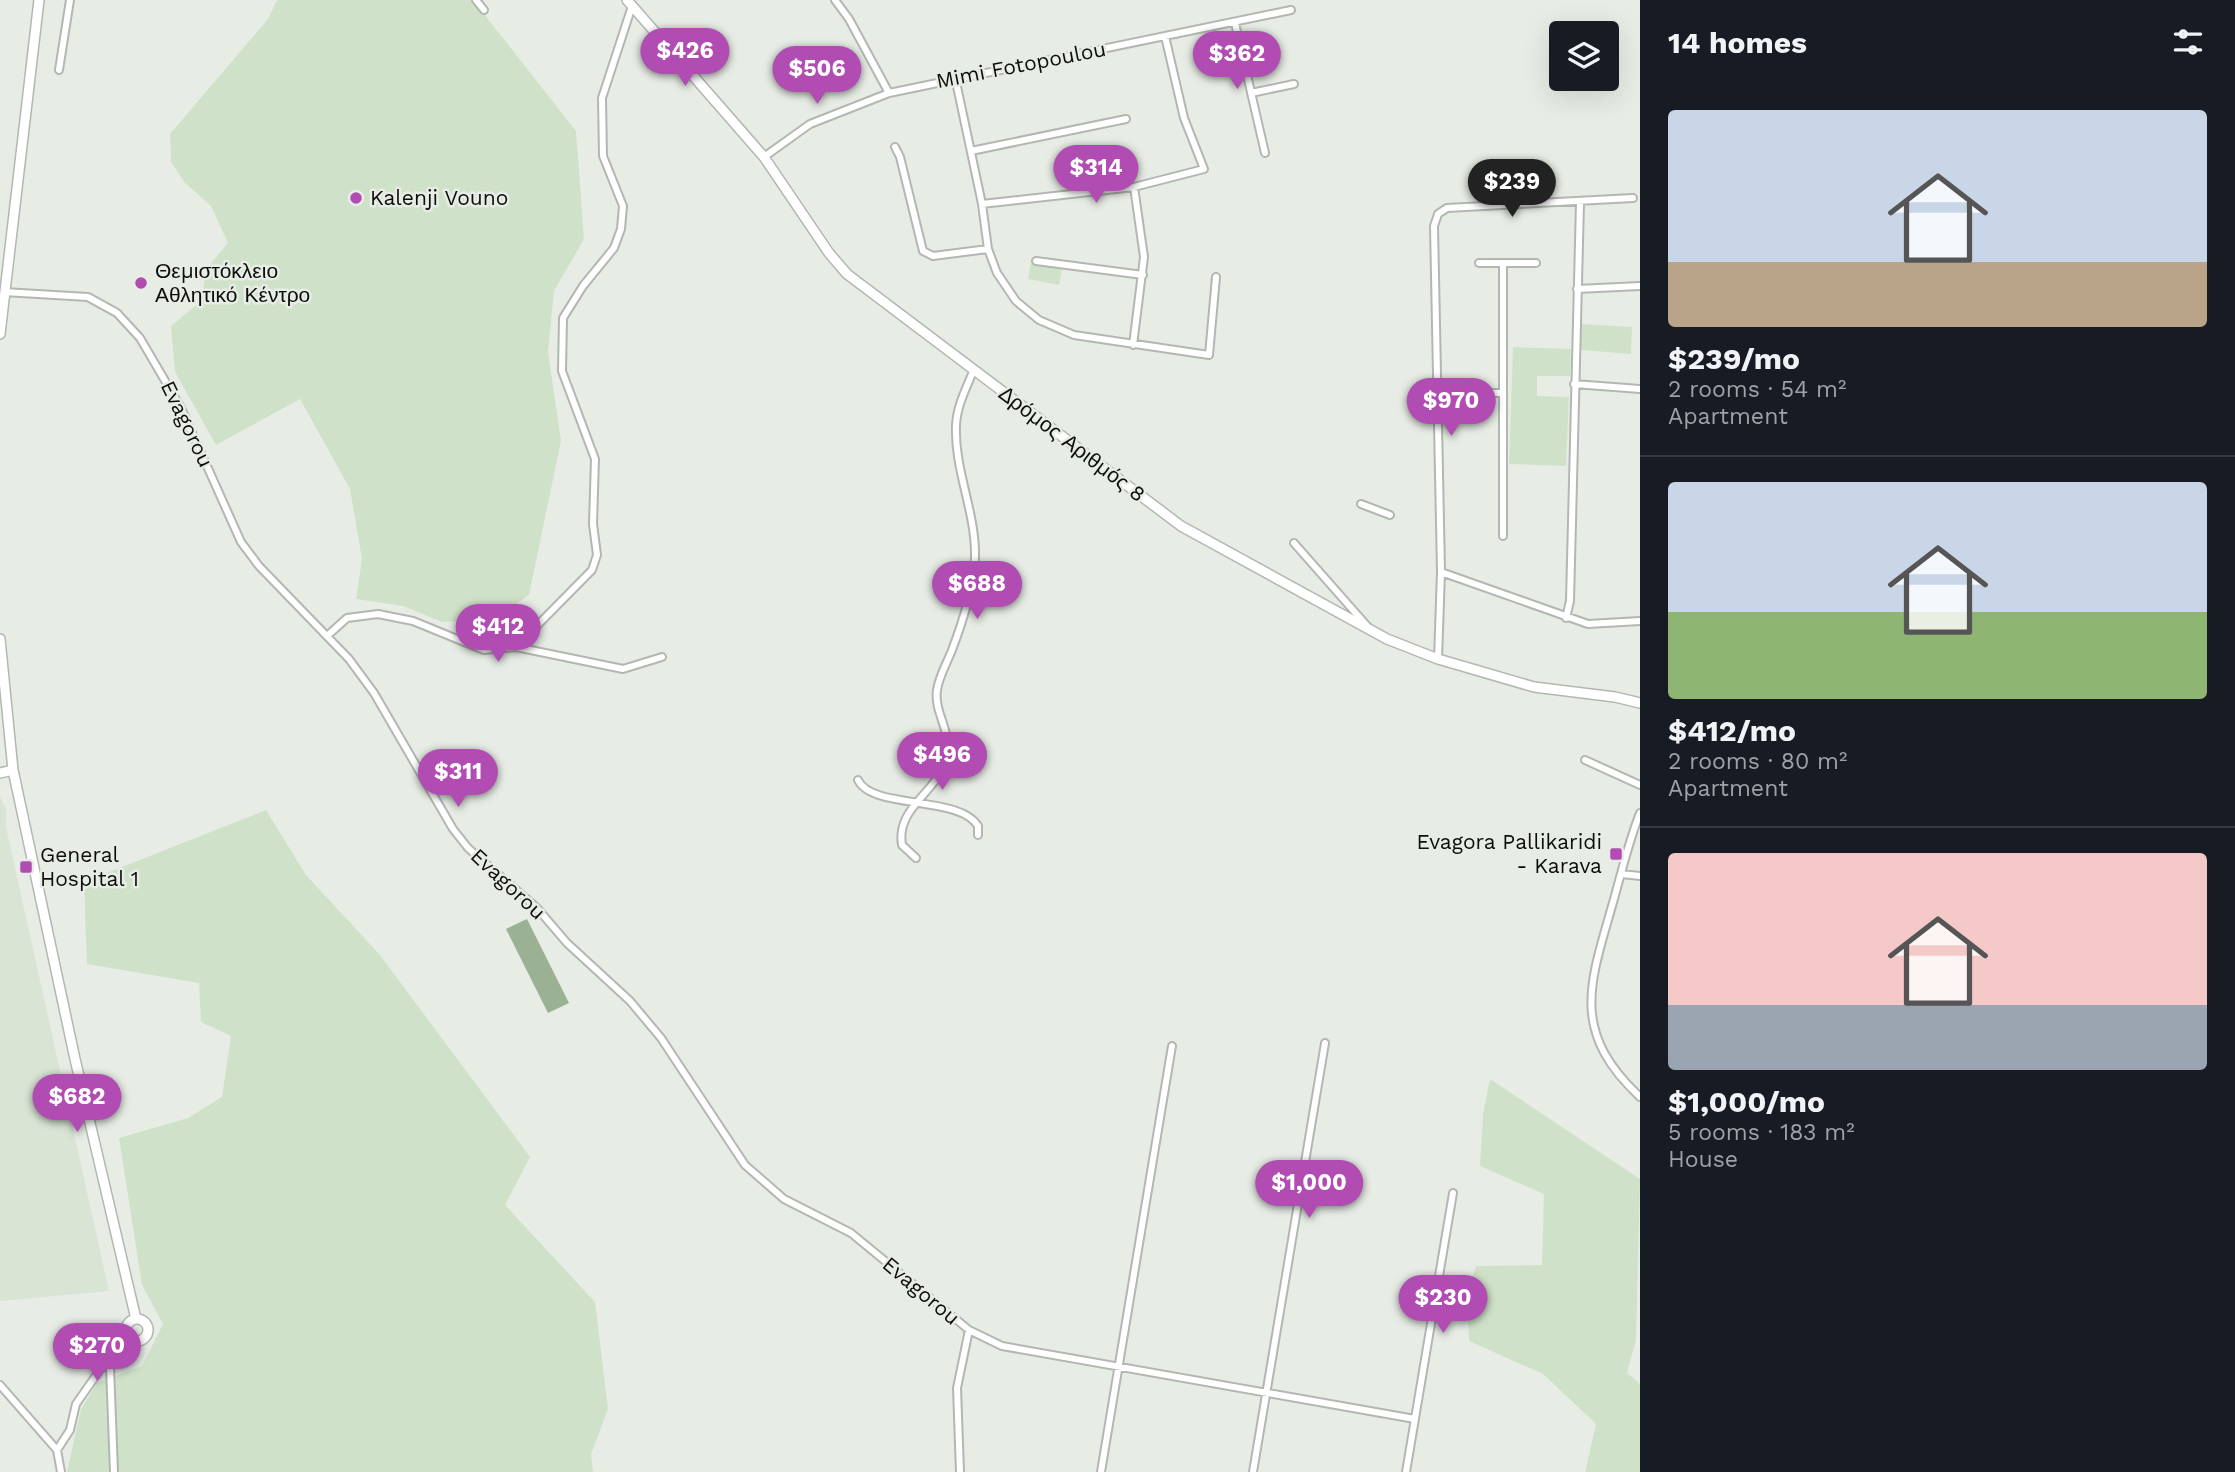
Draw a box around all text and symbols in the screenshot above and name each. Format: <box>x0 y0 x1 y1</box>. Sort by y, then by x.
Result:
map controls <box>1549 21 1619 91</box>
button: layers <box>1549 21 1619 91</box>
icon: filters <box>2169 23 2207 61</box>
text: 14 homes <box>1668 25 1807 60</box>
pin: $426 <box>644 28 726 88</box>
pin: $362 <box>1196 32 1278 91</box>
street label: Mimi Fotopoulou <box>934 36 1108 93</box>
text: $426 <box>656 37 714 64</box>
text: $362 <box>1209 40 1265 67</box>
pin: $506 <box>776 46 858 106</box>
text: $506 <box>788 55 846 82</box>
pin: $314 <box>1055 146 1137 205</box>
text: $314 <box>1069 154 1123 181</box>
icon: home <box>1875 155 2001 281</box>
pin: $239 <box>1471 160 1553 219</box>
text: $239 <box>1484 168 1540 195</box>
place label: Kalenji Vouno <box>370 185 508 210</box>
marker: Kalenji Vouno <box>348 190 364 206</box>
place label: Θεμιστόκλειο Αθλητικό Κέντρο <box>155 258 310 307</box>
marker: Θεμιστόκλειο Αθλητικό Κέντρο <box>133 275 149 291</box>
text: $239/mo <box>1668 341 1800 376</box>
text: 2 rooms · 54 m² <box>1668 376 1846 403</box>
street label: Evagorou <box>156 377 219 471</box>
pin: $970 <box>1410 378 1492 438</box>
street label: Δρόμος Αριθμός 8 <box>994 380 1150 507</box>
text: $970 <box>1423 387 1479 414</box>
text: Apartment <box>1668 403 1788 430</box>
icon: home <box>1875 527 2001 653</box>
pin: $688 <box>936 562 1018 621</box>
text: $688 <box>948 570 1006 597</box>
pin: $412 <box>457 604 539 664</box>
text: $412 <box>472 613 524 640</box>
text: $412/mo <box>1668 713 1796 748</box>
pin: $496 <box>901 732 983 792</box>
text: $496 <box>913 741 971 768</box>
text: 2 rooms · 80 m² <box>1668 748 1847 775</box>
pin: $311 <box>417 750 499 809</box>
text: $311 <box>434 758 482 785</box>
text: Apartment <box>1668 775 1788 802</box>
place label: Evagora Pallikaridi - Karava <box>1417 829 1602 878</box>
place label: General Hospital 1 <box>40 842 139 891</box>
street label: Evagorou <box>466 843 551 924</box>
marker: Evagora Pallikaridi - Karava <box>1608 846 1624 862</box>
marker: General Hospital 1 <box>18 859 34 875</box>
icon: home <box>1875 898 2001 1024</box>
pin: $682 <box>36 1074 118 1134</box>
text: $682 <box>48 1083 106 1110</box>
text: $1,000/mo <box>1668 1084 1825 1119</box>
text: 5 rooms · 183 m² <box>1668 1119 1855 1146</box>
text: House <box>1668 1146 1738 1173</box>
pin: $1,000 <box>1252 1160 1366 1220</box>
text: $1,000 <box>1271 1169 1347 1196</box>
street label: Evagorou <box>878 1251 965 1330</box>
pin: $230 <box>1402 1276 1484 1335</box>
text: $230 <box>1415 1284 1471 1311</box>
pin: $270 <box>56 1324 138 1383</box>
text: $270 <box>69 1332 125 1359</box>

